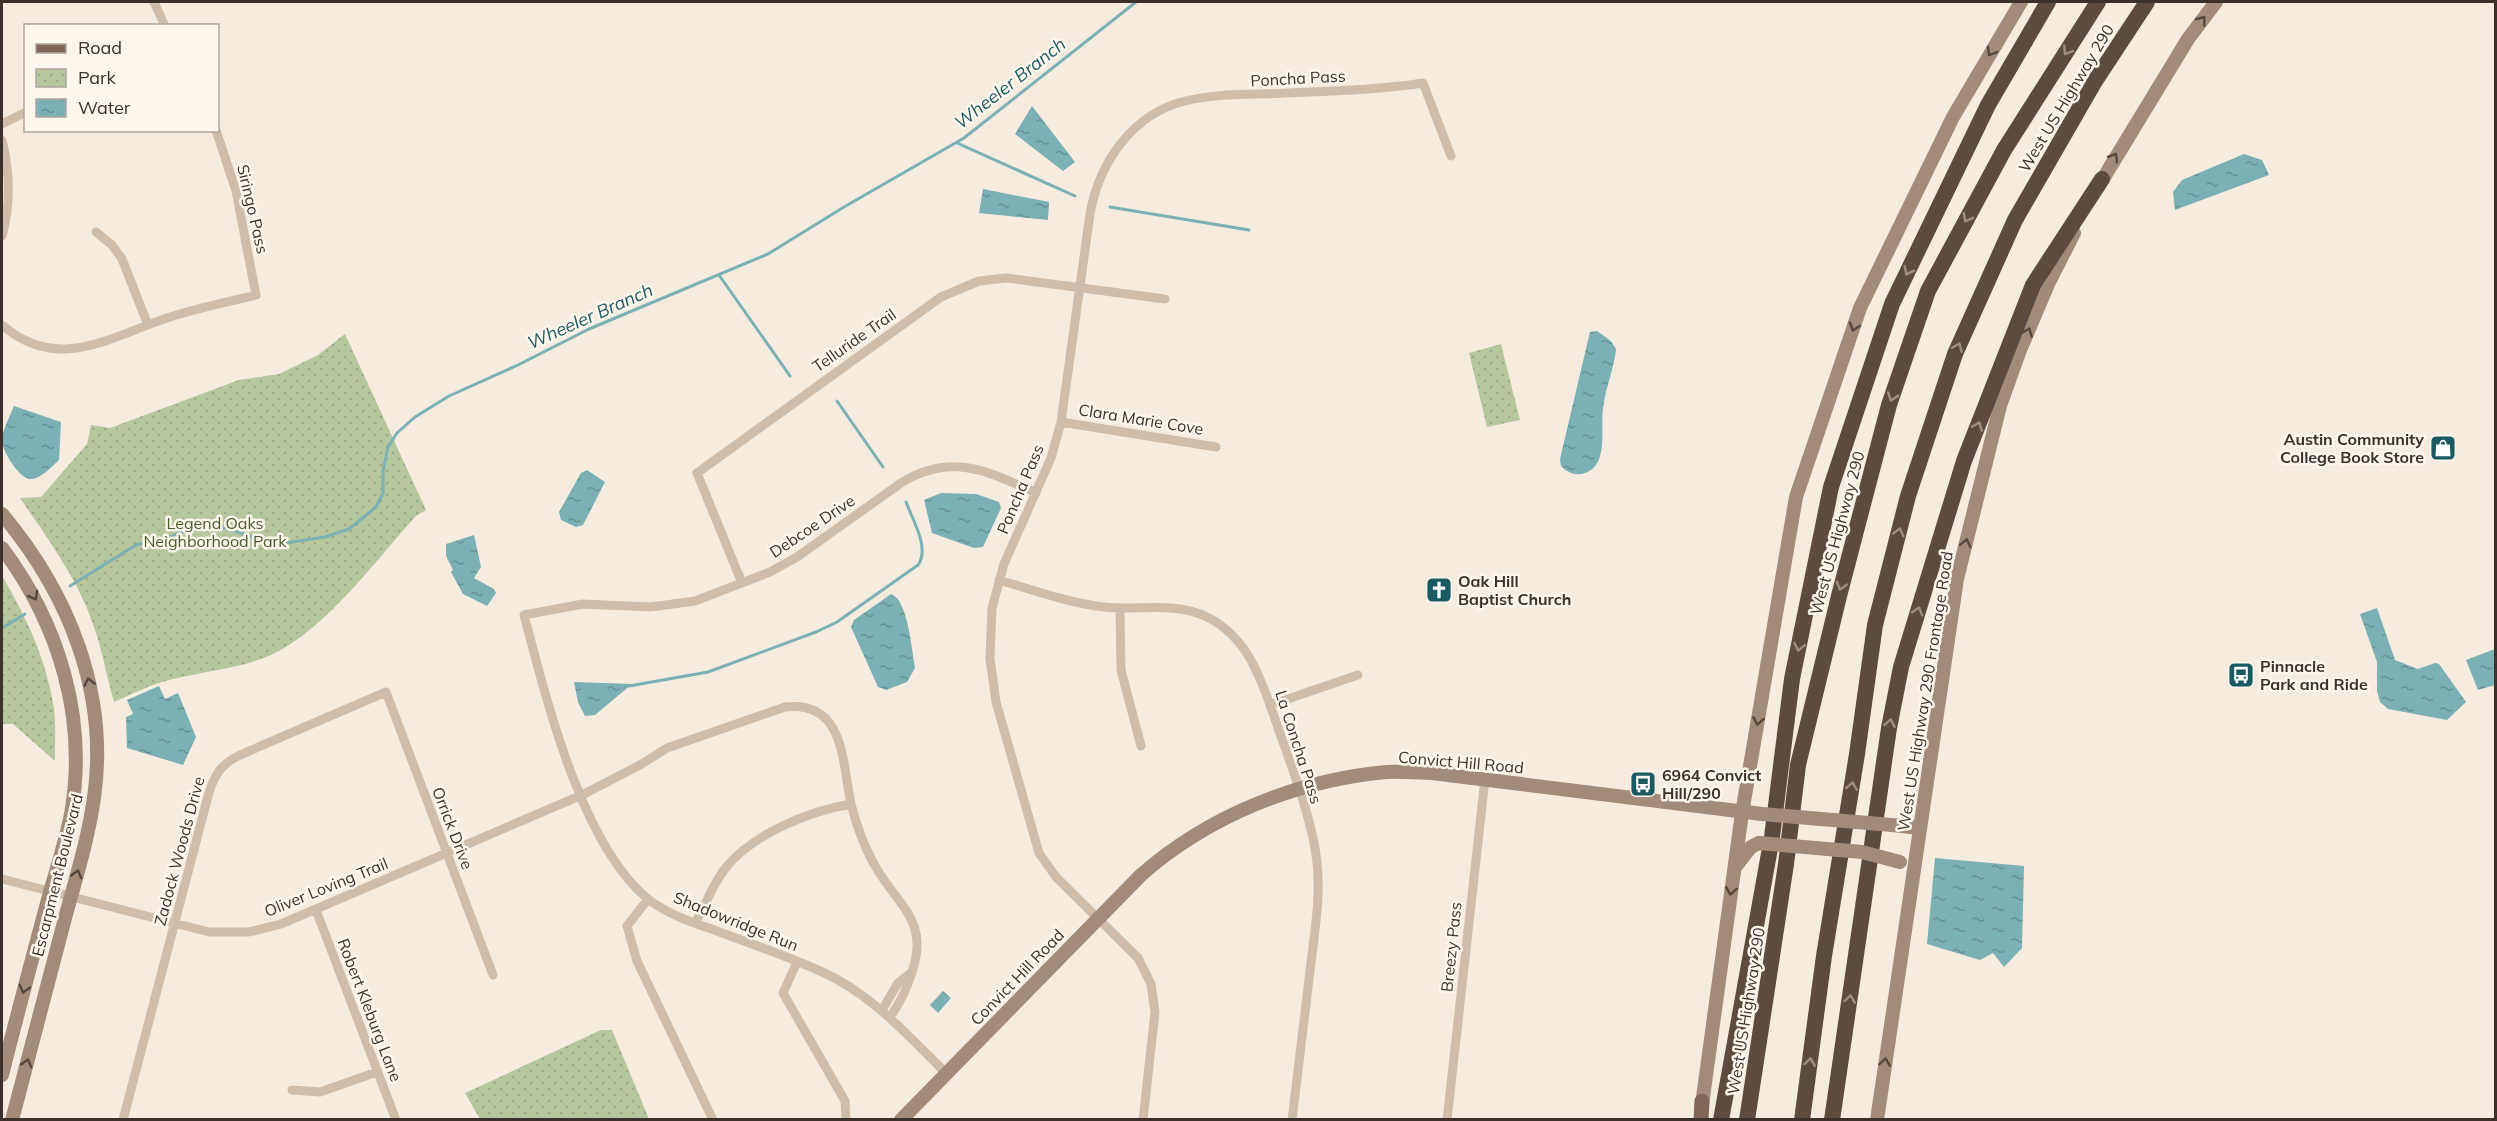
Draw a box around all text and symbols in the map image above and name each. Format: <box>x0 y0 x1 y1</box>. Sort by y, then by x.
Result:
one-way arrow <box>2195 16 2206 27</box>
street label: West US Highway 290 <box>2014 21 2118 175</box>
legend <box>24 24 219 132</box>
water label: Wheeler Branch <box>950 32 1070 134</box>
text: Road <box>78 36 122 59</box>
one-way arrow <box>2062 45 2074 55</box>
one-way arrow <box>1987 46 1999 56</box>
text: Park <box>78 66 117 89</box>
street label: Poncha Pass <box>1250 66 1346 90</box>
text: Water <box>78 96 131 119</box>
one-way arrow <box>2107 153 2119 163</box>
street label: Siringo Pass <box>233 162 273 256</box>
one-way arrow <box>1963 212 1974 223</box>
one-way arrow <box>1903 265 1915 276</box>
water label: Wheeler Branch <box>524 278 656 354</box>
street label: Telluride Trail <box>808 304 900 376</box>
one-way arrow <box>1848 321 1861 332</box>
one-way arrow <box>2021 327 2033 338</box>
one-way arrow <box>1951 342 1963 353</box>
one-way arrow <box>1886 392 1899 402</box>
street label: Clara Marie Cove <box>1077 399 1205 439</box>
one-way arrow <box>1971 421 1983 432</box>
place label: Austin Community College Book Store <box>2280 429 2424 467</box>
shop icon: Austin Community College Book Store <box>2428 433 2458 463</box>
street label: Poncha Pass <box>992 441 1048 537</box>
street label: West US Highway 290 <box>1806 449 1868 617</box>
street label: Debcoe Drive <box>766 490 858 562</box>
park label: Legend Oaks Neighborhood Park <box>143 513 287 551</box>
one-way arrow <box>1892 528 1904 538</box>
one-way arrow <box>1958 538 1971 548</box>
street label: West US Highway 290 Frontage Road <box>1893 550 1957 832</box>
place label: Oak Hill Baptist Church <box>1458 571 1571 609</box>
church icon: Oak Hill Baptist Church <box>1424 575 1454 605</box>
one-way arrow <box>1836 581 1849 591</box>
one-way arrow <box>27 590 38 600</box>
one-way arrow <box>1911 606 1923 617</box>
one-way arrow <box>1793 642 1806 652</box>
place label: Pinnacle Park and Ride <box>2260 656 2368 694</box>
bus stop icon: Pinnacle Park and Ride <box>2226 660 2256 690</box>
one-way arrow <box>84 677 97 687</box>
street label: La Concha Pass <box>1271 688 1327 806</box>
one-way arrow <box>1752 715 1765 725</box>
one-way arrow <box>1883 719 1896 729</box>
street label: Convict Hill Road <box>1397 747 1525 777</box>
place label: 6964 Convict Hill/290 <box>1662 765 1761 803</box>
bus stop icon: 6964 Convict Hill/290 <box>1628 769 1658 799</box>
street label: Zadock Woods Drive <box>149 774 209 928</box>
one-way arrow <box>1845 781 1858 791</box>
street label: Orrick Drive <box>428 784 478 872</box>
street label: Escarpment Boulevard <box>27 792 87 958</box>
street label: Oliver Loving Trail <box>261 853 391 921</box>
one-way arrow <box>69 869 82 879</box>
street label: Shadowridge Run <box>671 887 801 955</box>
one-way arrow <box>1725 887 1738 896</box>
street label: Breezy Pass <box>1436 901 1466 993</box>
street label: Convict Hill Road <box>966 925 1068 1029</box>
street label: West US Highway 290 <box>1723 926 1769 1096</box>
street label: Robert Kleburg Lane <box>333 936 407 1084</box>
one-way arrow <box>19 983 31 993</box>
one-way arrow <box>1843 995 1855 1004</box>
one-way arrow <box>1803 1057 1815 1066</box>
one-way arrow <box>1879 1057 1891 1066</box>
one-way arrow <box>20 1058 32 1069</box>

